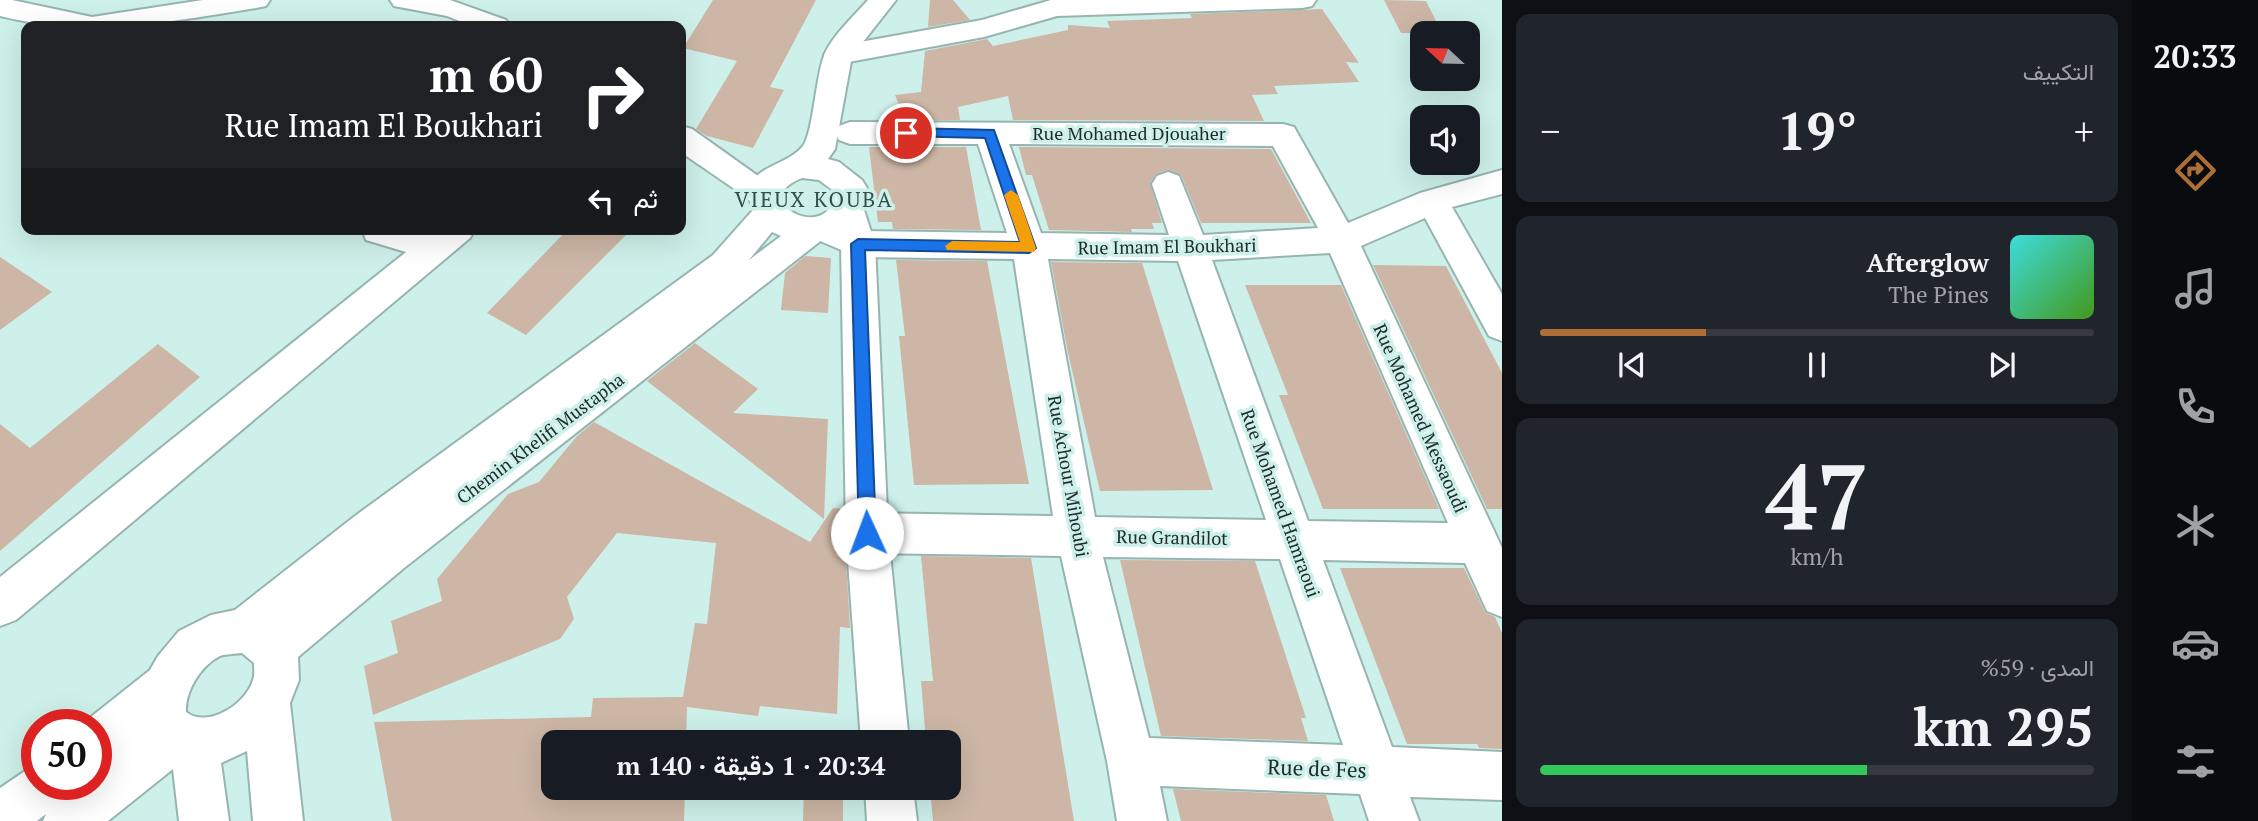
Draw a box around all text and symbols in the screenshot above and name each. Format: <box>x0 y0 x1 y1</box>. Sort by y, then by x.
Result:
north arrow <box>1410 21 1480 91</box>
map controls <box>1410 21 1480 175</box>
text: 20:33 <box>2153 35 2237 77</box>
text: 60 m <box>429 41 543 106</box>
icon: right <box>567 49 658 140</box>
text: التكييف <box>2023 56 2094 87</box>
text: 19° <box>1777 96 1857 165</box>
pin <box>876 103 936 163</box>
text: Rue Imam El Boukhari <box>225 104 543 146</box>
button: sound <box>1410 105 1480 175</box>
text: − <box>1540 106 1560 156</box>
text: + <box>2074 106 2094 156</box>
icon: arrive <box>887 114 925 152</box>
street label: Rue Mohamed Djouaher <box>1032 121 1226 145</box>
icon: directions <box>2171 146 2220 195</box>
text: ثم <box>634 181 658 215</box>
icon: left <box>582 182 620 220</box>
district label: VIEUX KOUBA <box>734 185 894 213</box>
street label: Rue Imam El Boukhari <box>1077 232 1257 260</box>
text: Afterglow <box>1866 245 1989 279</box>
icon: music <box>2171 264 2220 313</box>
text: The Pines <box>1888 279 1989 310</box>
street label: Rue Mohamed Messaoudi <box>1368 320 1474 516</box>
icon: previous <box>1613 346 1651 384</box>
icon: pause <box>1798 346 1836 384</box>
icon: next <box>1983 346 2021 384</box>
street label: Chemin Khelifi Mustapha <box>451 367 629 509</box>
icon: phone <box>2171 382 2220 431</box>
street label: Rue Achour Mihoubi <box>1043 393 1095 559</box>
street label: Rue Mohamed Hamraoui <box>1236 405 1326 601</box>
text: 47 <box>1766 435 1868 556</box>
position arrow <box>830 496 904 570</box>
icon: climate <box>2171 501 2220 550</box>
street label: Rue Grandilot <box>1116 524 1228 550</box>
text: km/h <box>1790 541 1844 572</box>
icon: car <box>2171 619 2220 668</box>
text: المدى · 59% <box>1981 652 2094 683</box>
text: 295 km <box>1913 692 2094 761</box>
speed limit sign: 50 <box>21 709 112 800</box>
icon: filters <box>2171 737 2220 786</box>
text: 20:34 · 1 دقيقة · 140 m <box>616 748 886 782</box>
street label: Rue de Fes <box>1267 752 1367 784</box>

